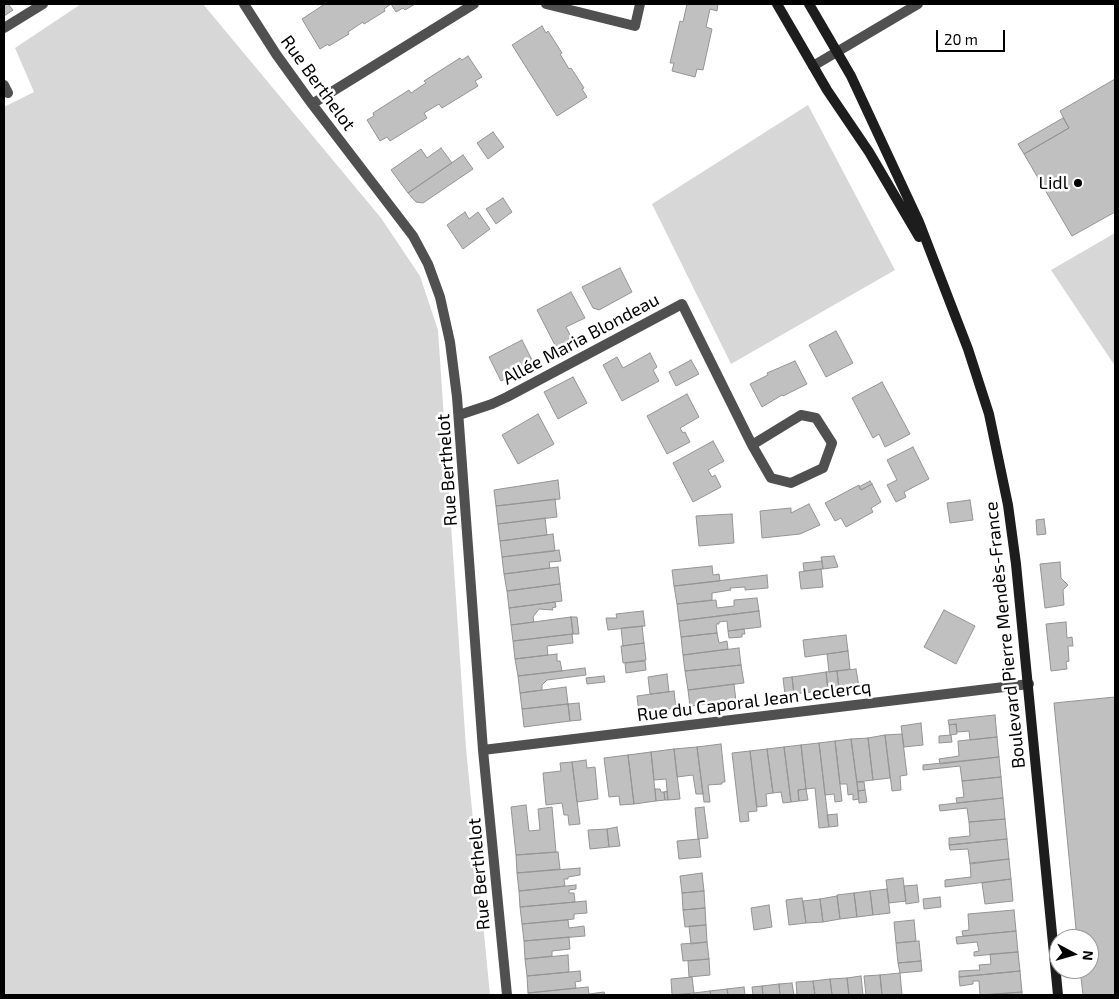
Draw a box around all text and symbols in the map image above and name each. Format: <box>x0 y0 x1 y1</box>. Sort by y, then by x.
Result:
scale bar <box>939 20 1008 52</box>
text: 20 m <box>944 30 978 48</box>
street label: Rue Berthelot <box>276 31 360 135</box>
place label: Lidl <box>1039 172 1068 194</box>
marker: Lidl <box>1072 177 1084 189</box>
street label: Allée Maria Blondeau <box>499 289 663 389</box>
street label: Rue Berthelot <box>432 413 462 527</box>
street label: Boulevard Pierre Mendès-France <box>980 500 1030 770</box>
street label: Rue du Caporal Jean Leclercq <box>636 676 872 726</box>
street label: Rue Berthelot <box>463 817 495 931</box>
north arrow <box>1049 929 1099 979</box>
text: N <box>1079 950 1097 961</box>

